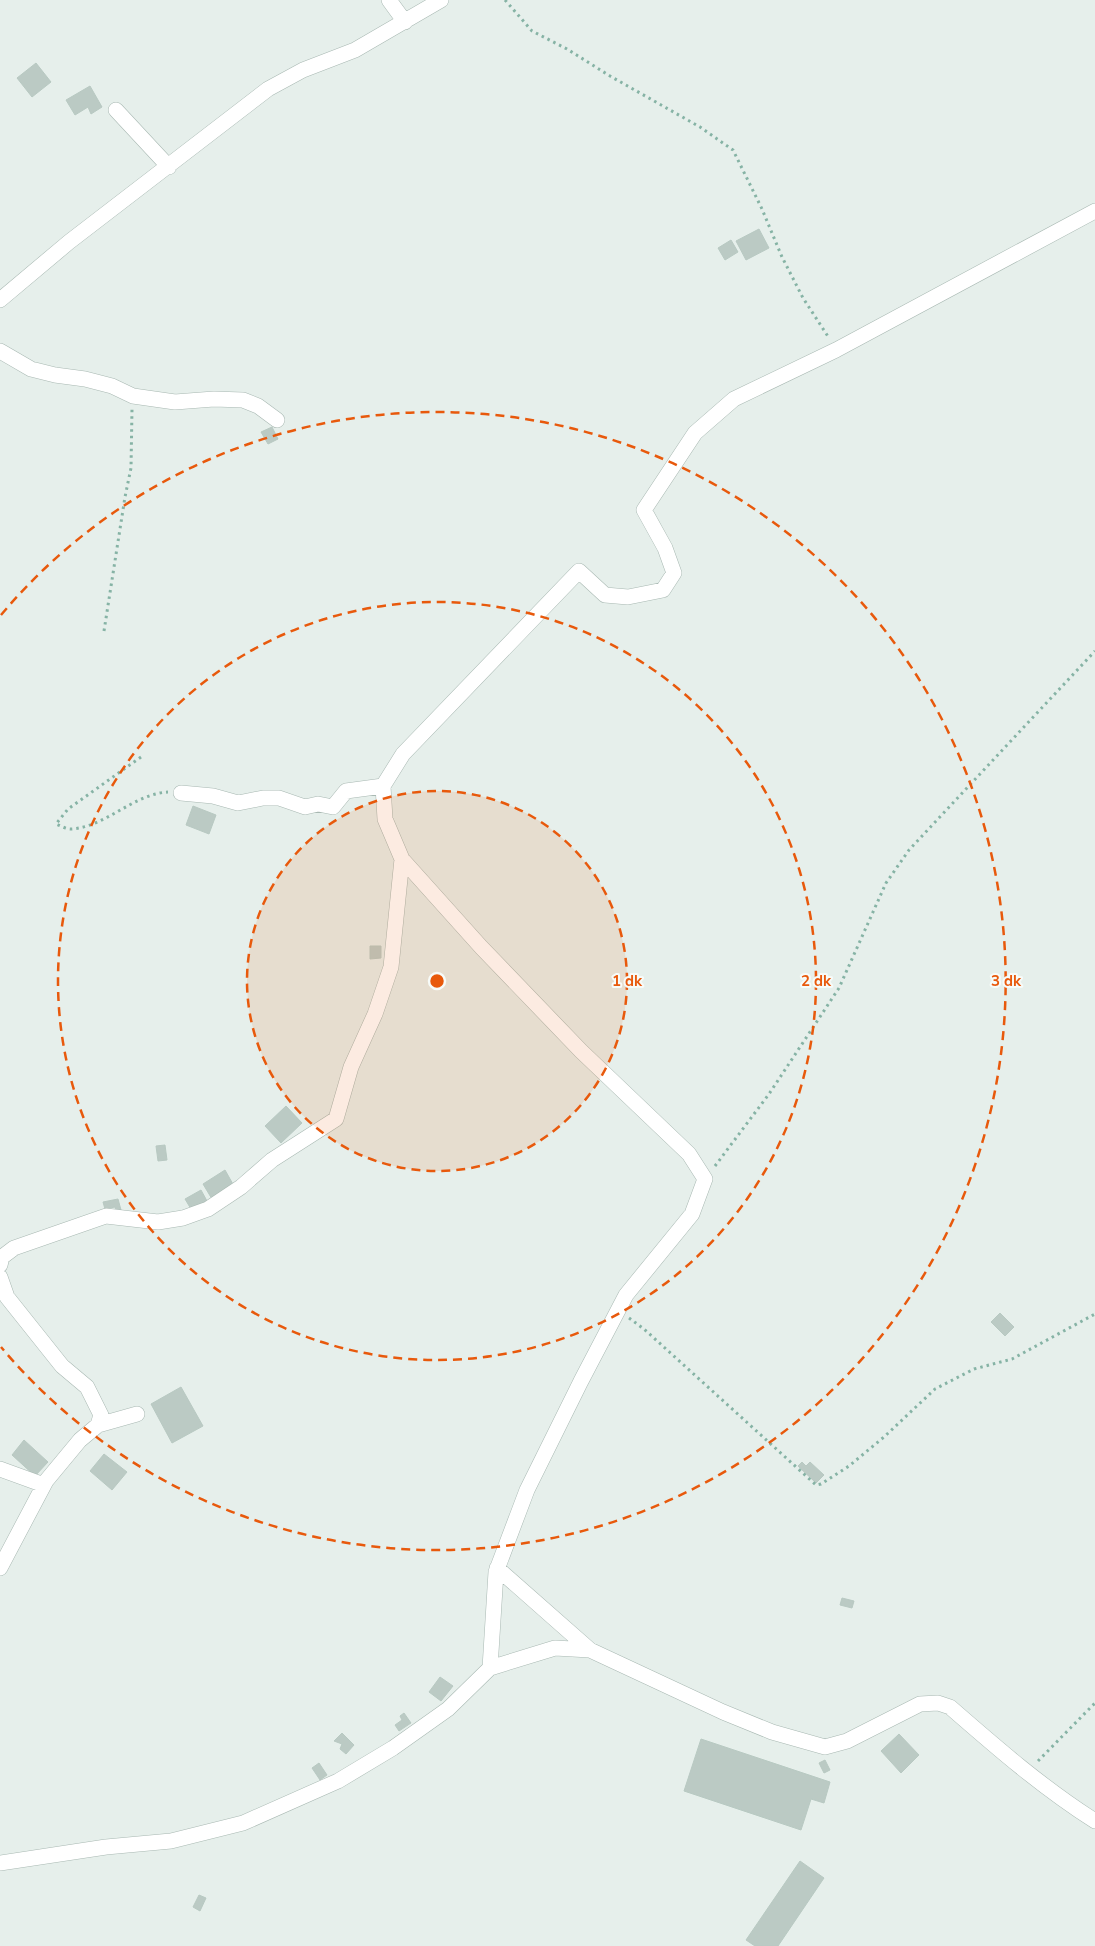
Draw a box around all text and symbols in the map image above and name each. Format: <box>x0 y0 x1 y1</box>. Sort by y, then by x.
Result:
text: 1 dk <box>612 971 643 991</box>
text: 2 dk <box>801 971 832 991</box>
text: 3 dk <box>991 971 1022 991</box>
centre of rings <box>428 972 446 990</box>

